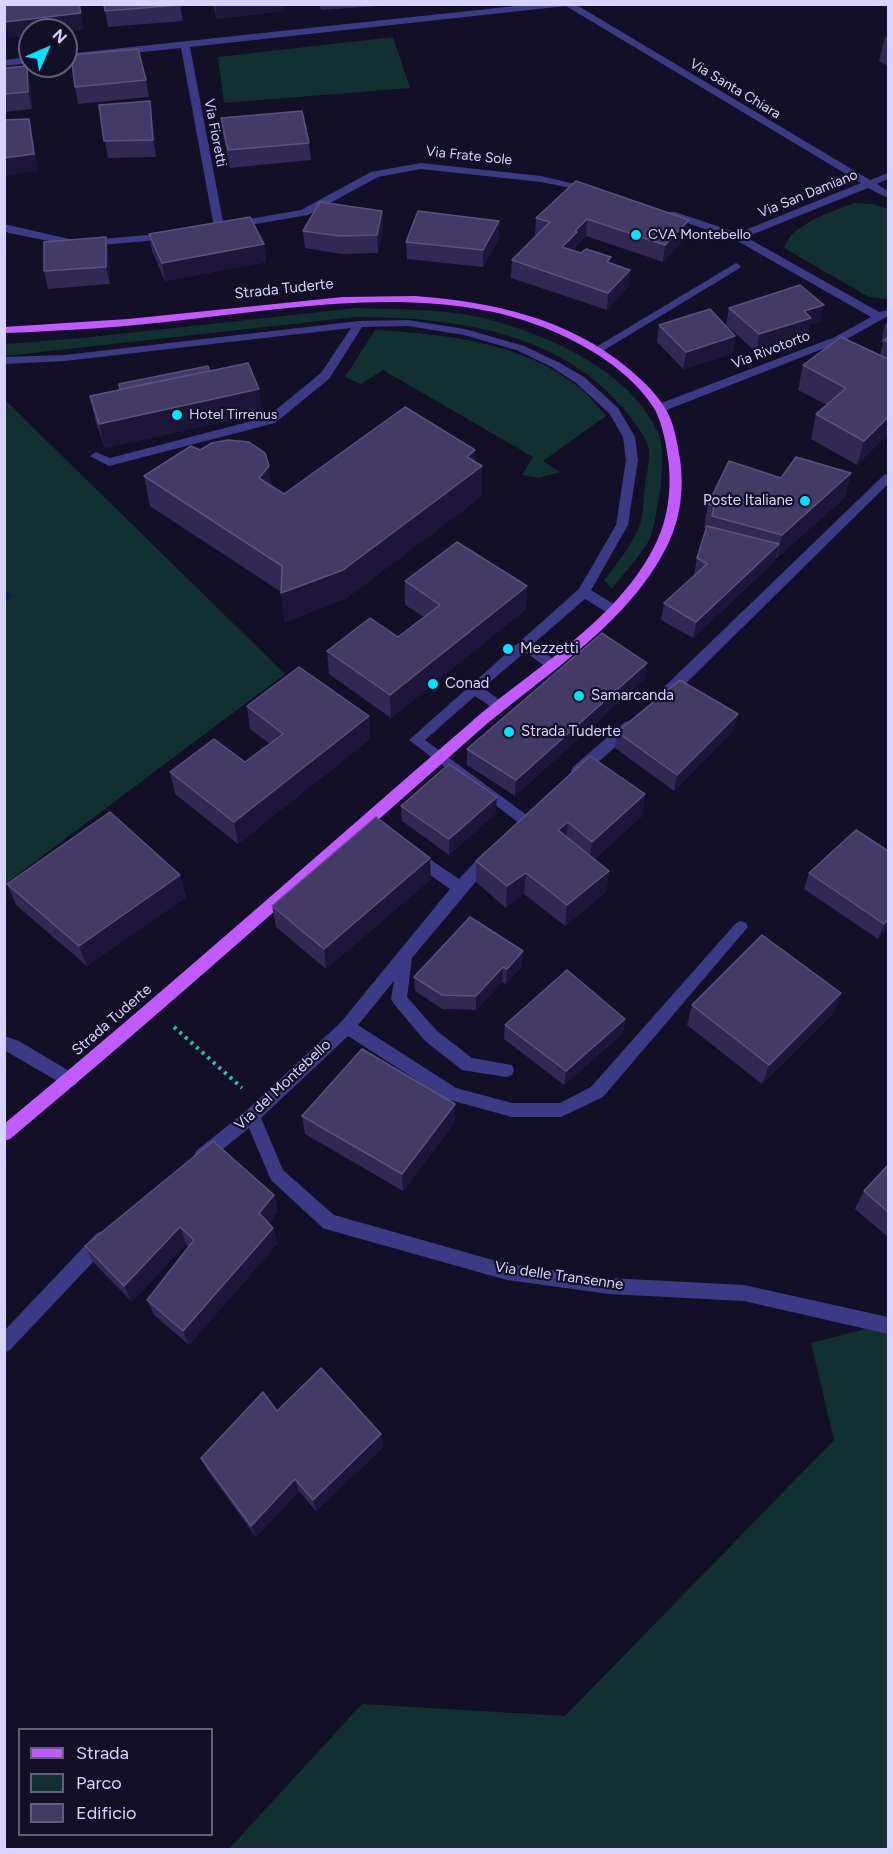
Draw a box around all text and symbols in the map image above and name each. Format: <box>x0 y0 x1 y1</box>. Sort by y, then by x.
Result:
north arrow <box>18 18 78 78</box>
text: N <box>49 25 71 47</box>
street label: Via Santa Chiara <box>686 55 784 123</box>
street label: Via Fioretti <box>200 98 230 168</box>
street label: Via Frate Sole <box>425 143 513 169</box>
street label: Via San Damiano <box>756 166 860 222</box>
place label: CVA Montebello <box>648 227 751 243</box>
marker: CVA Montebello <box>629 228 643 242</box>
street label: Strada Tuderte <box>234 275 334 303</box>
street label: Via Rivotorto <box>730 327 812 373</box>
place label: Hotel Tirrenus <box>189 407 277 423</box>
marker: Hotel Tirrenus <box>170 408 184 422</box>
place label: Poste Italiane <box>703 492 793 510</box>
marker: Poste Italiane <box>798 494 812 508</box>
place label: Mezzetti <box>520 640 579 658</box>
marker: Mezzetti <box>501 642 515 656</box>
place label: Conad <box>445 675 489 693</box>
marker: Conad <box>426 677 440 691</box>
place label: Samarcanda <box>591 687 674 705</box>
marker: Samarcanda <box>572 689 586 703</box>
place label: Strada Tuderte <box>521 723 621 741</box>
marker: Strada Tuderte <box>502 725 516 739</box>
street label: Strada Tuderte <box>69 981 155 1059</box>
street label: Via del Montebello <box>231 1036 335 1134</box>
street label: Via delle Transenne <box>494 1258 624 1294</box>
legend <box>18 1728 213 1836</box>
text: Strada <box>76 1742 129 1764</box>
text: Parco <box>76 1772 122 1794</box>
text: Edificio <box>76 1802 137 1824</box>

